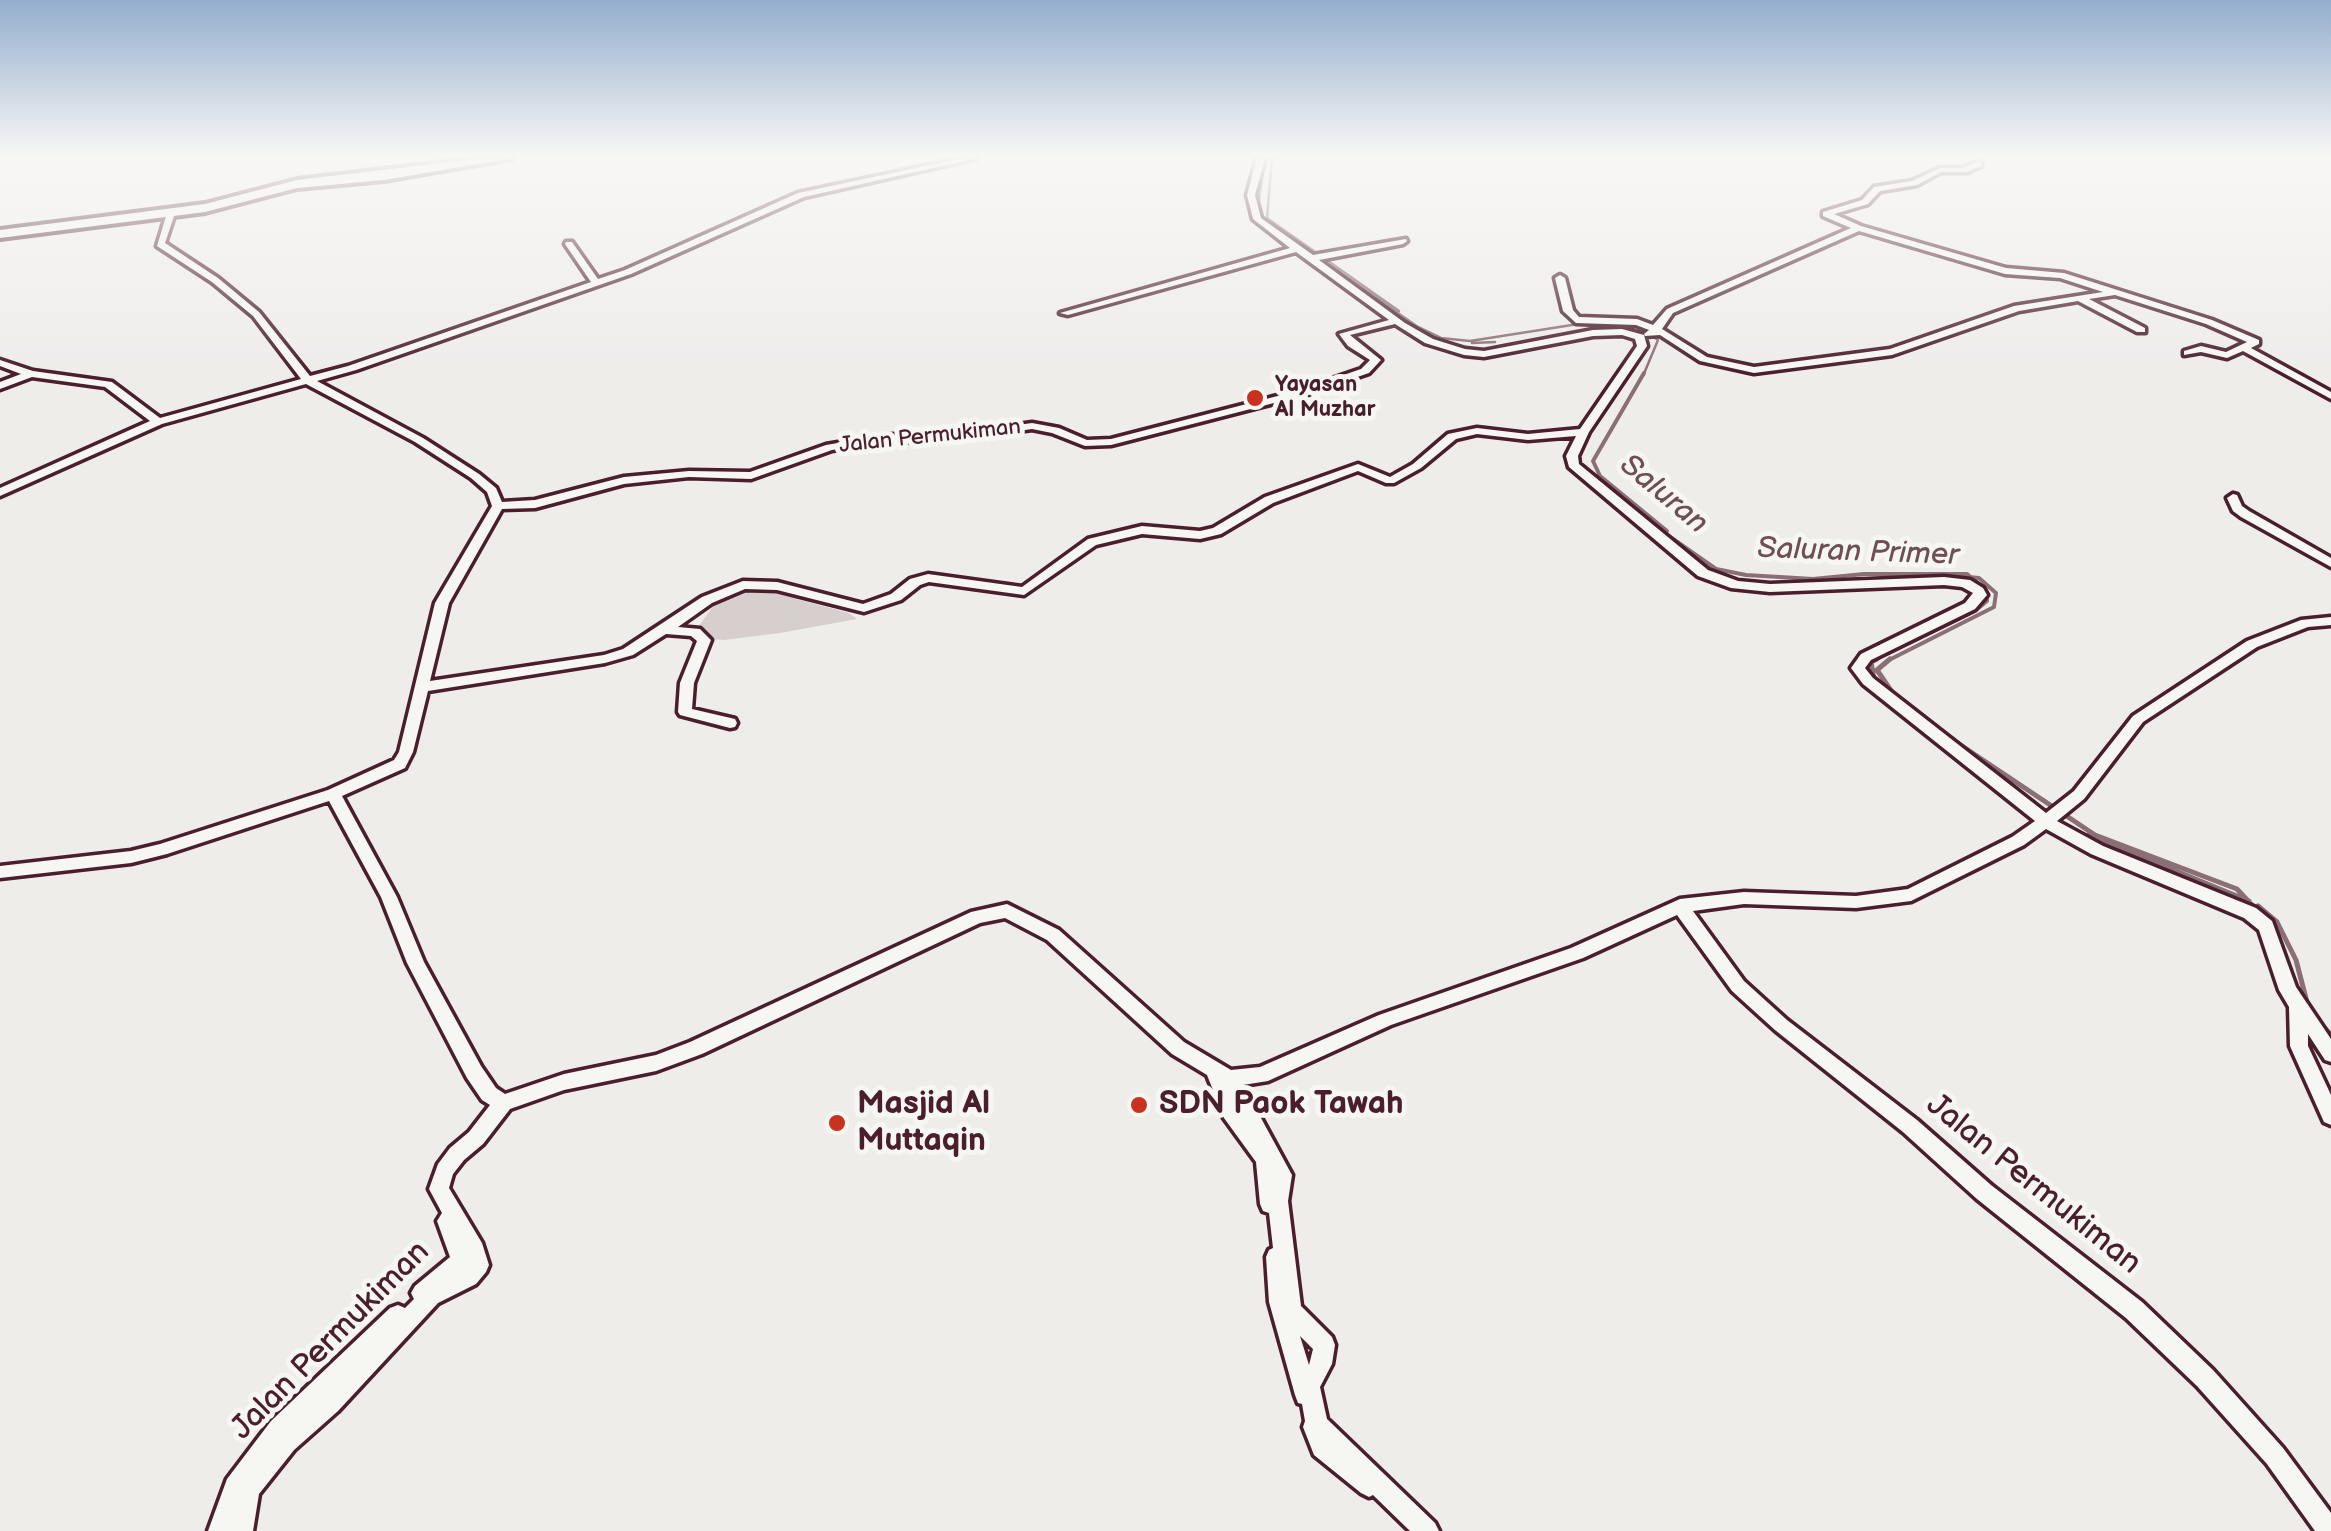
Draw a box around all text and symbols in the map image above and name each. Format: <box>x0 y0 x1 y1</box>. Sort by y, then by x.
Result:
place label: Yayasan Al Muzhar <box>1275 372 1375 424</box>
marker: Yayasan Al Muzhar <box>1244 387 1266 409</box>
street label: Jalan Permukiman <box>838 414 1022 460</box>
water label: Saluran <box>1611 448 1715 542</box>
water label: Saluran Primer <box>1756 531 1960 575</box>
place label: Masjid Al Muttaqin <box>857 1086 990 1161</box>
place label: SDN Paok Tawah <box>1159 1086 1404 1124</box>
street label: Jalan Permukiman <box>1918 1087 2148 1283</box>
marker: SDN Paok Tawah <box>1128 1094 1150 1116</box>
marker: Masjid Al Muttaqin <box>826 1112 848 1134</box>
street label: Jalan Permukiman <box>224 1234 438 1448</box>

